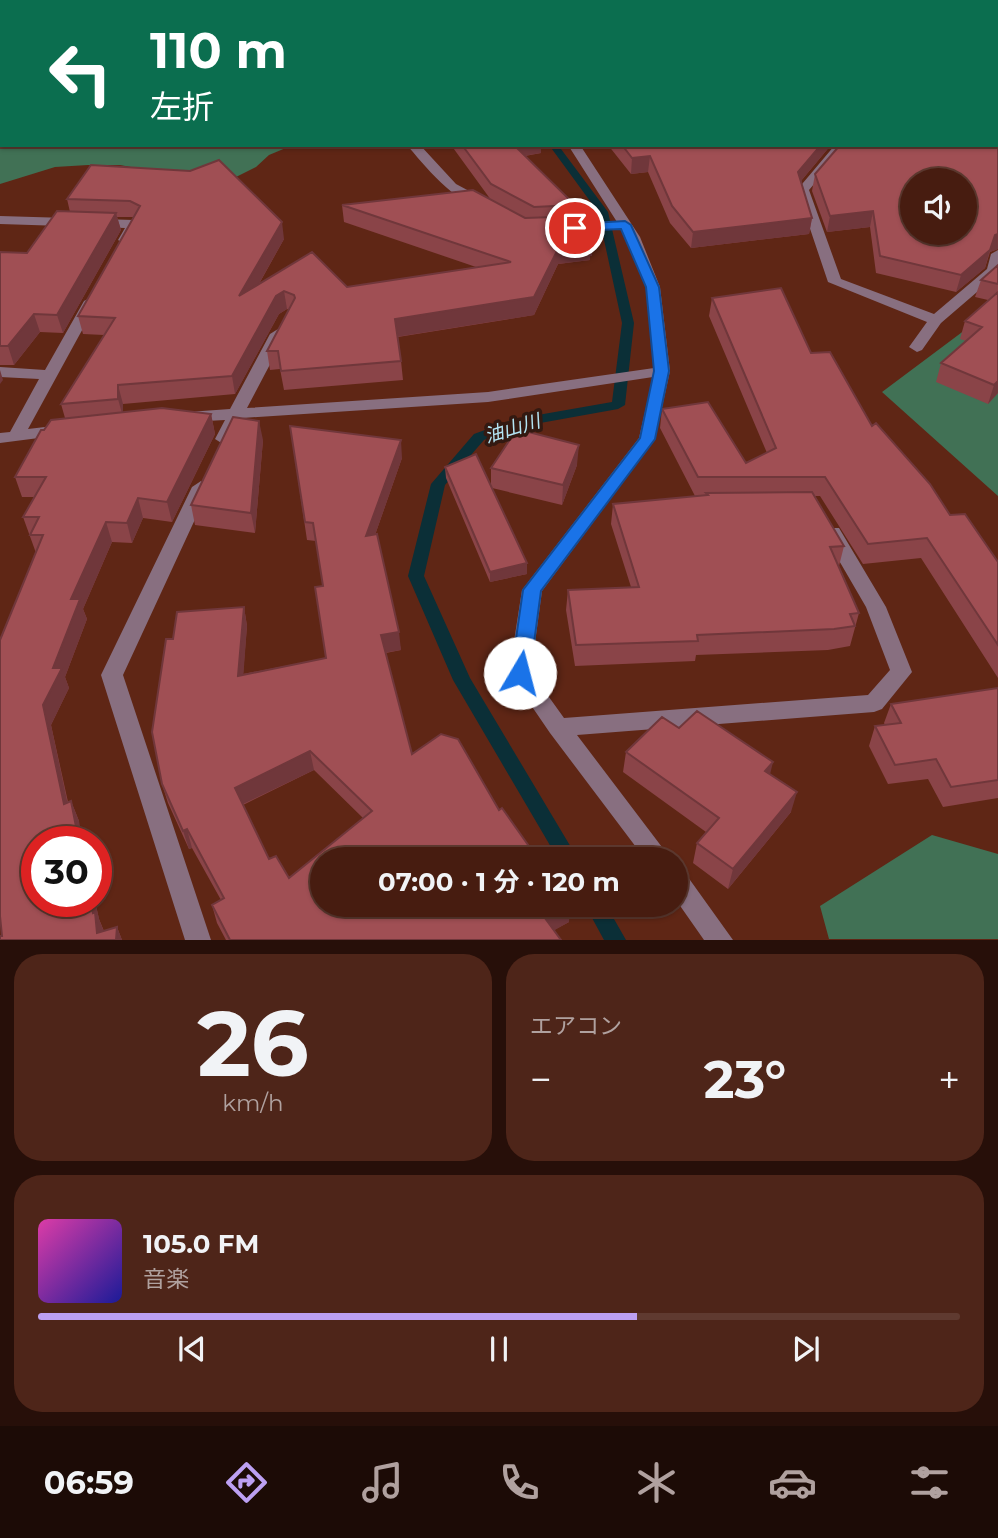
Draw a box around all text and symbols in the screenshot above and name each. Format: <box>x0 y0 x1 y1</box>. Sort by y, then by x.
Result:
text: 110 m <box>150 21 287 80</box>
icon: left <box>35 28 126 119</box>
text: 左折 <box>150 87 214 126</box>
map controls <box>900 168 977 245</box>
button: sound <box>900 168 977 245</box>
pin <box>545 198 605 258</box>
icon: arrive <box>556 209 594 247</box>
water label: 油山川 <box>482 409 545 448</box>
position arrow <box>483 636 557 710</box>
speed limit sign: 30 <box>21 826 112 917</box>
text: 07:00 · 1 分 · 120 m <box>378 866 620 898</box>
text: 26 <box>197 988 309 1099</box>
text: エアコン <box>530 1012 622 1040</box>
text: 23° <box>704 1048 786 1111</box>
text: − <box>530 1056 552 1103</box>
text: + <box>938 1056 960 1103</box>
text: km/h <box>222 1089 284 1117</box>
text: 105.0 FM <box>143 1228 259 1260</box>
text: 音楽 <box>143 1265 189 1293</box>
icon: previous <box>173 1330 211 1368</box>
icon: pause <box>480 1330 518 1368</box>
icon: next <box>787 1330 825 1368</box>
icon: directions <box>222 1458 271 1507</box>
icon: music <box>358 1458 407 1507</box>
icon: phone <box>495 1458 544 1507</box>
icon: climate <box>632 1458 681 1507</box>
icon: car <box>768 1458 817 1507</box>
icon: filters <box>905 1458 954 1507</box>
text: 06:59 <box>44 1463 134 1502</box>

